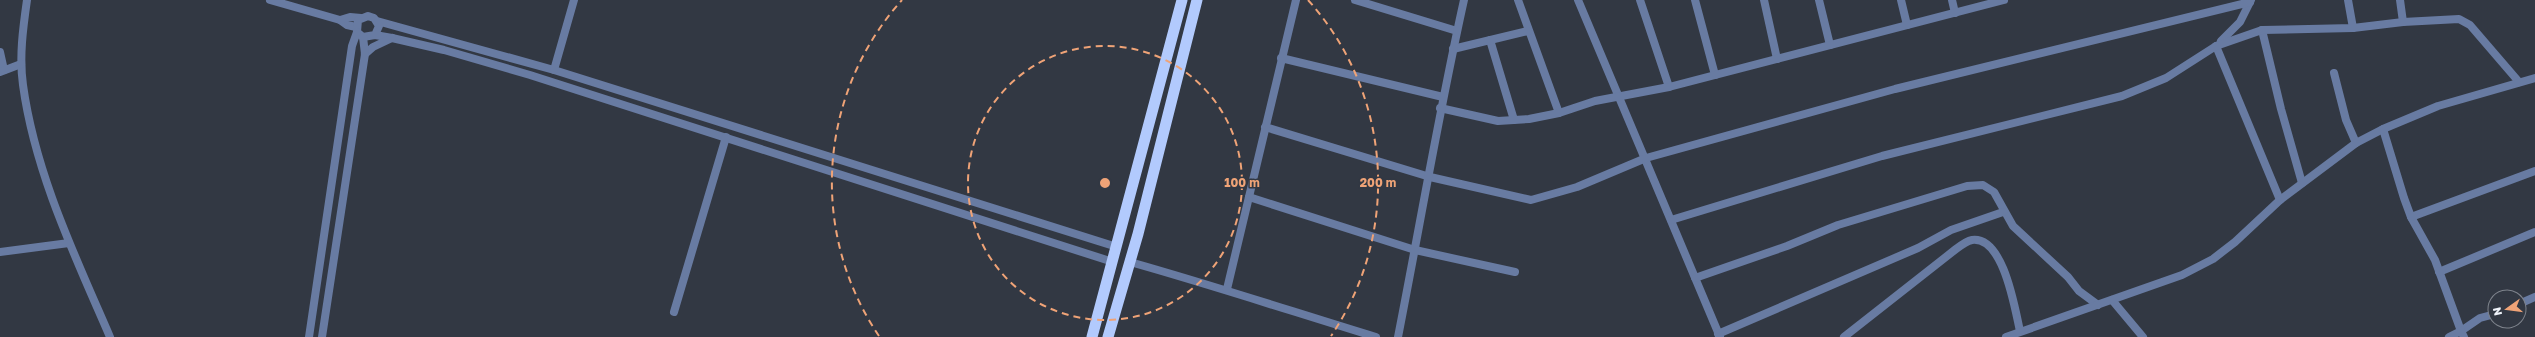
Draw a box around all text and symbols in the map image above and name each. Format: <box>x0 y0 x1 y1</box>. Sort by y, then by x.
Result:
text: 100 m <box>1224 175 1260 190</box>
text: 200 m <box>1360 175 1396 190</box>
centre of rings <box>1098 176 1112 190</box>
north arrow <box>2487 289 2527 329</box>
text: N <box>2489 306 2504 317</box>

